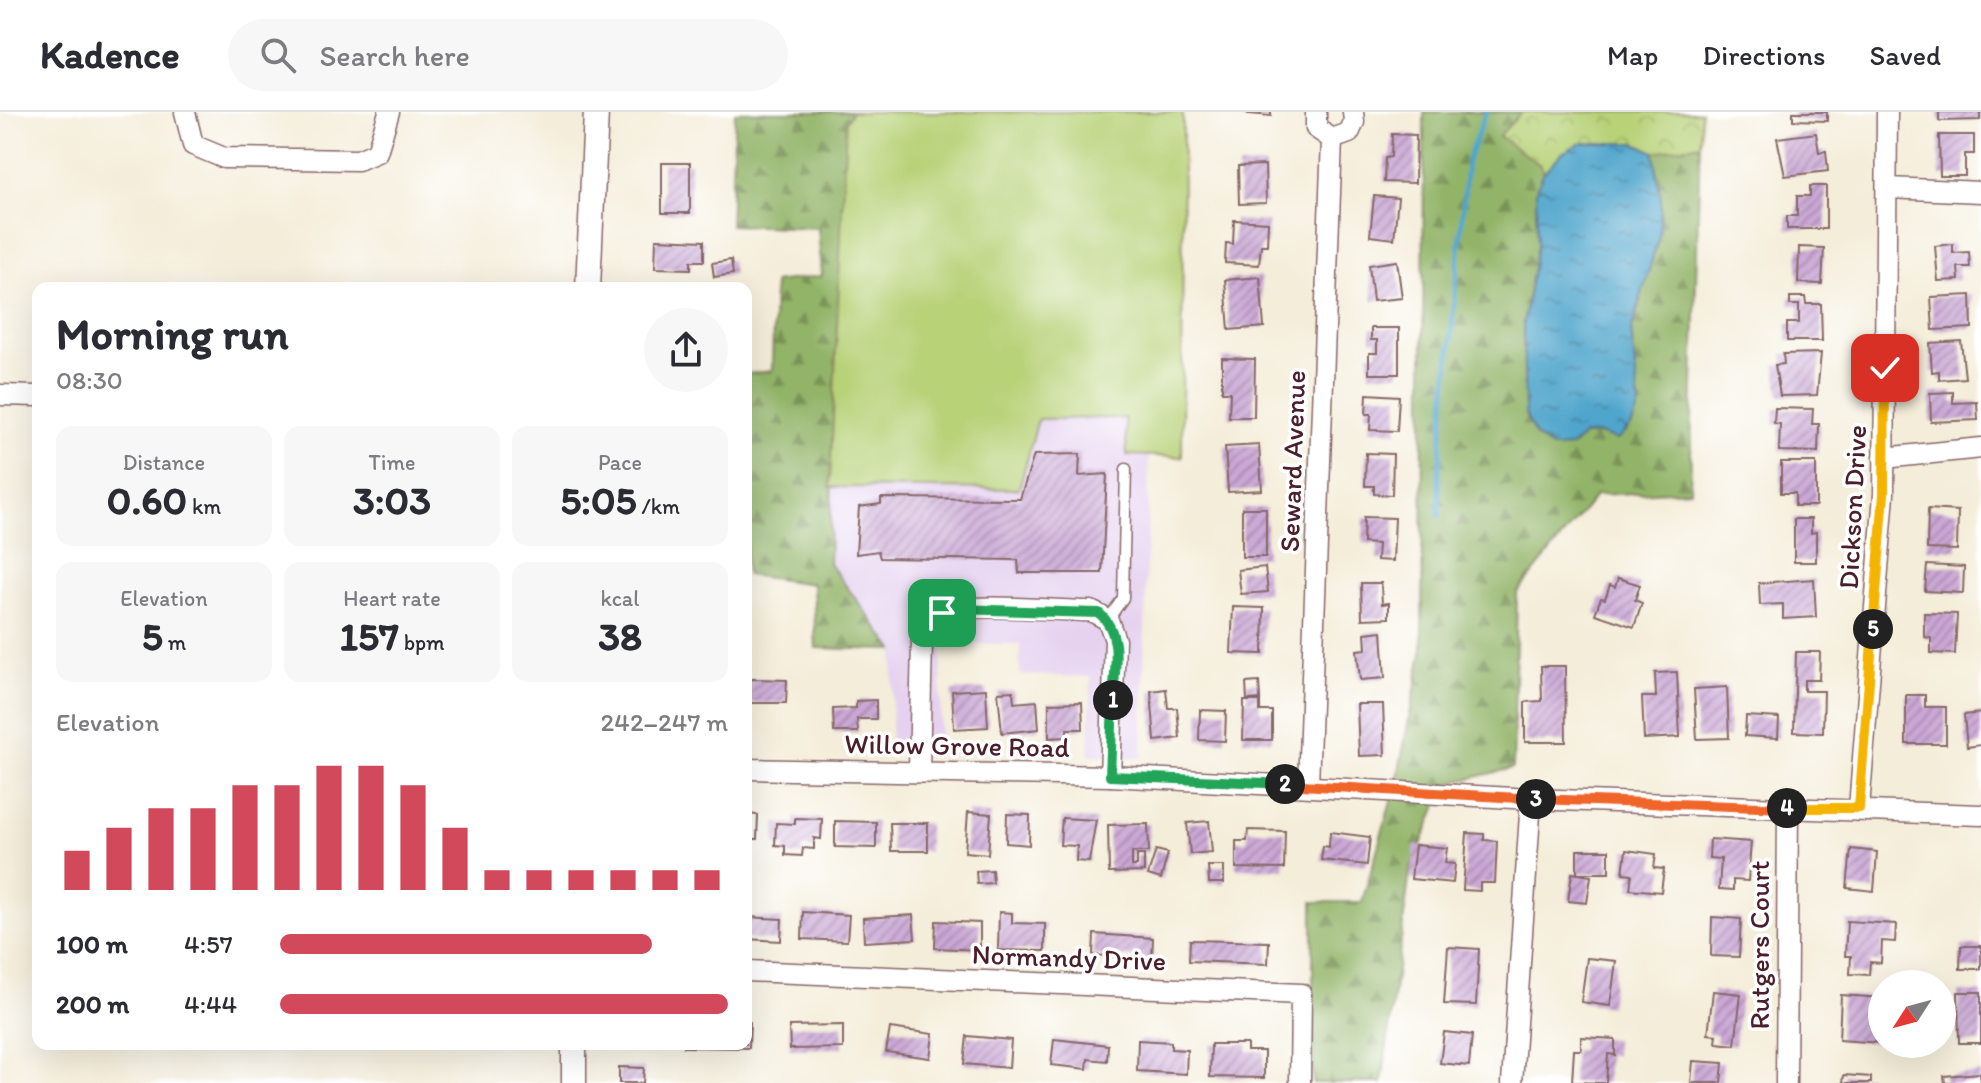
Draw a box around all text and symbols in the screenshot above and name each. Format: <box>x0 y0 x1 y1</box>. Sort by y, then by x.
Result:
search box <box>228 19 788 91</box>
text: Kadence <box>40 32 180 78</box>
icon: search <box>256 33 300 77</box>
text: Search here <box>320 37 470 74</box>
text: Map <box>1607 38 1658 72</box>
text: Directions <box>1702 38 1826 72</box>
text: Saved <box>1870 38 1941 72</box>
text: Morning run <box>56 307 289 360</box>
button: share <box>644 308 728 392</box>
pin <box>1851 334 1919 402</box>
icon: check <box>1863 346 1907 390</box>
text: 08:30 <box>56 364 123 396</box>
street label: Seward Avenue <box>1272 370 1312 552</box>
street label: Dickson Drive <box>1831 424 1873 590</box>
text: Distance <box>123 449 205 476</box>
text: Time <box>369 449 415 476</box>
text: Pace <box>598 449 642 476</box>
text: 0.60 <box>107 476 187 524</box>
text: 3:03 <box>353 476 431 524</box>
text: 5:05 <box>560 476 637 524</box>
text: km <box>187 493 221 520</box>
text: /km <box>637 493 680 520</box>
pin <box>908 579 976 647</box>
text: Elevation <box>120 585 208 612</box>
text: Heart rate <box>343 585 441 612</box>
text: kcal <box>600 585 640 612</box>
icon: arrive <box>920 591 964 635</box>
pin: 5 <box>1853 609 1893 649</box>
text: 5 <box>142 612 163 660</box>
text: 157 <box>339 612 399 660</box>
text: 38 <box>598 612 642 660</box>
text: 5 <box>1867 615 1879 642</box>
text: m <box>163 629 186 656</box>
text: bpm <box>399 629 445 656</box>
pin: 1 <box>1093 680 1133 720</box>
text: 1 <box>1108 686 1118 713</box>
text: Elevation <box>56 706 159 738</box>
text: 242–247 m <box>601 706 728 738</box>
street label: Willow Grove Road <box>844 726 1070 764</box>
pin: 2 <box>1265 764 1305 804</box>
text: 2 <box>1279 770 1291 797</box>
pin: 3 <box>1516 779 1556 819</box>
text: 3 <box>1530 785 1542 812</box>
pin: 4 <box>1767 788 1807 828</box>
text: 4 <box>1780 794 1794 821</box>
street label: Rutgers Court <box>1742 860 1776 1030</box>
text: 100 m <box>56 928 128 960</box>
text: 4:57 <box>184 928 233 960</box>
street label: Normandy Drive <box>971 937 1167 977</box>
north arrow <box>1868 970 1956 1058</box>
map controls <box>1868 970 1956 1058</box>
text: 200 m <box>56 988 129 1020</box>
text: 4:44 <box>184 988 237 1020</box>

